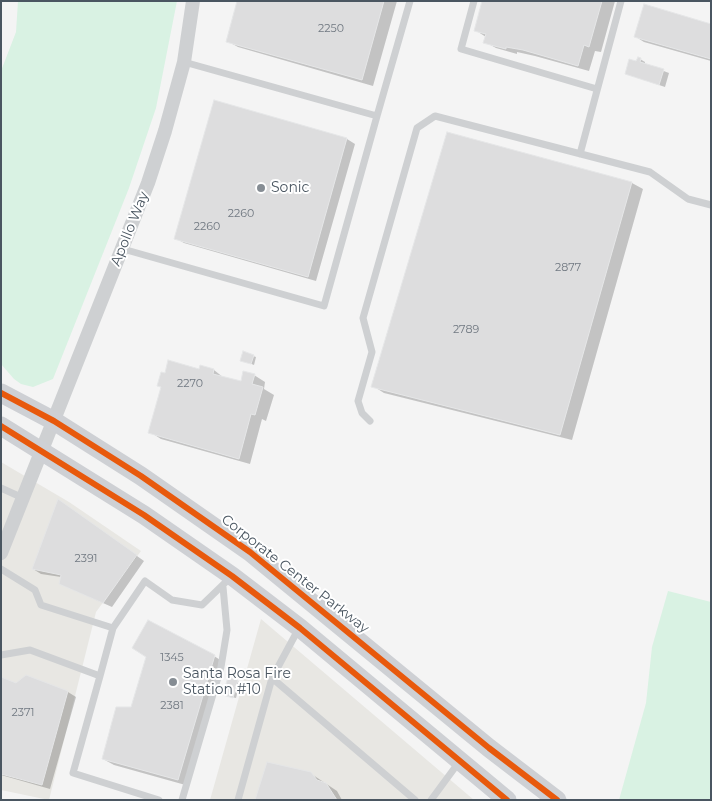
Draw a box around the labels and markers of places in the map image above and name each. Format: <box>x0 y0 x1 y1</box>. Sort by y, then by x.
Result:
place label: Sonic <box>271 180 309 196</box>
marker: Sonic <box>255 182 267 194</box>
place label: Santa Rosa Fire Station #10 <box>183 666 291 699</box>
marker: Santa Rosa Fire Station #10 <box>167 676 179 688</box>

